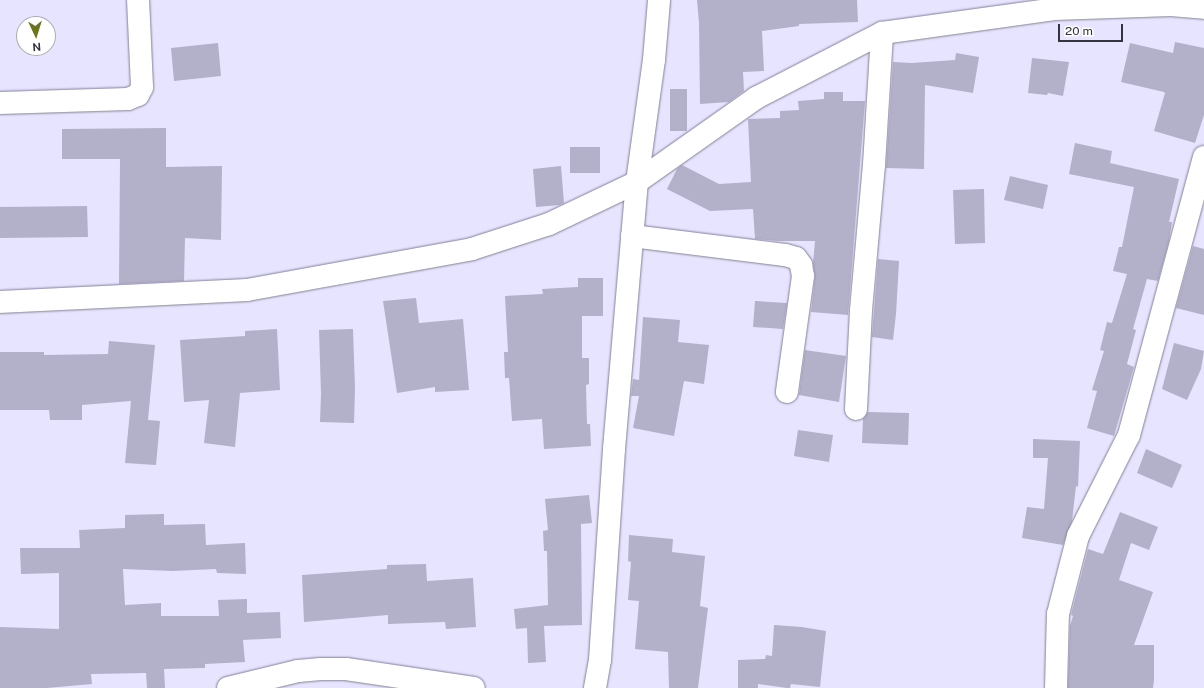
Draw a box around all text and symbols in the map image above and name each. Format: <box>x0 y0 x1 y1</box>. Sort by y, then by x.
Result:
north arrow <box>16 16 56 56</box>
scale bar <box>1060 16 1125 42</box>
text: 20 m <box>1065 24 1093 38</box>
text: N <box>32 41 41 53</box>

